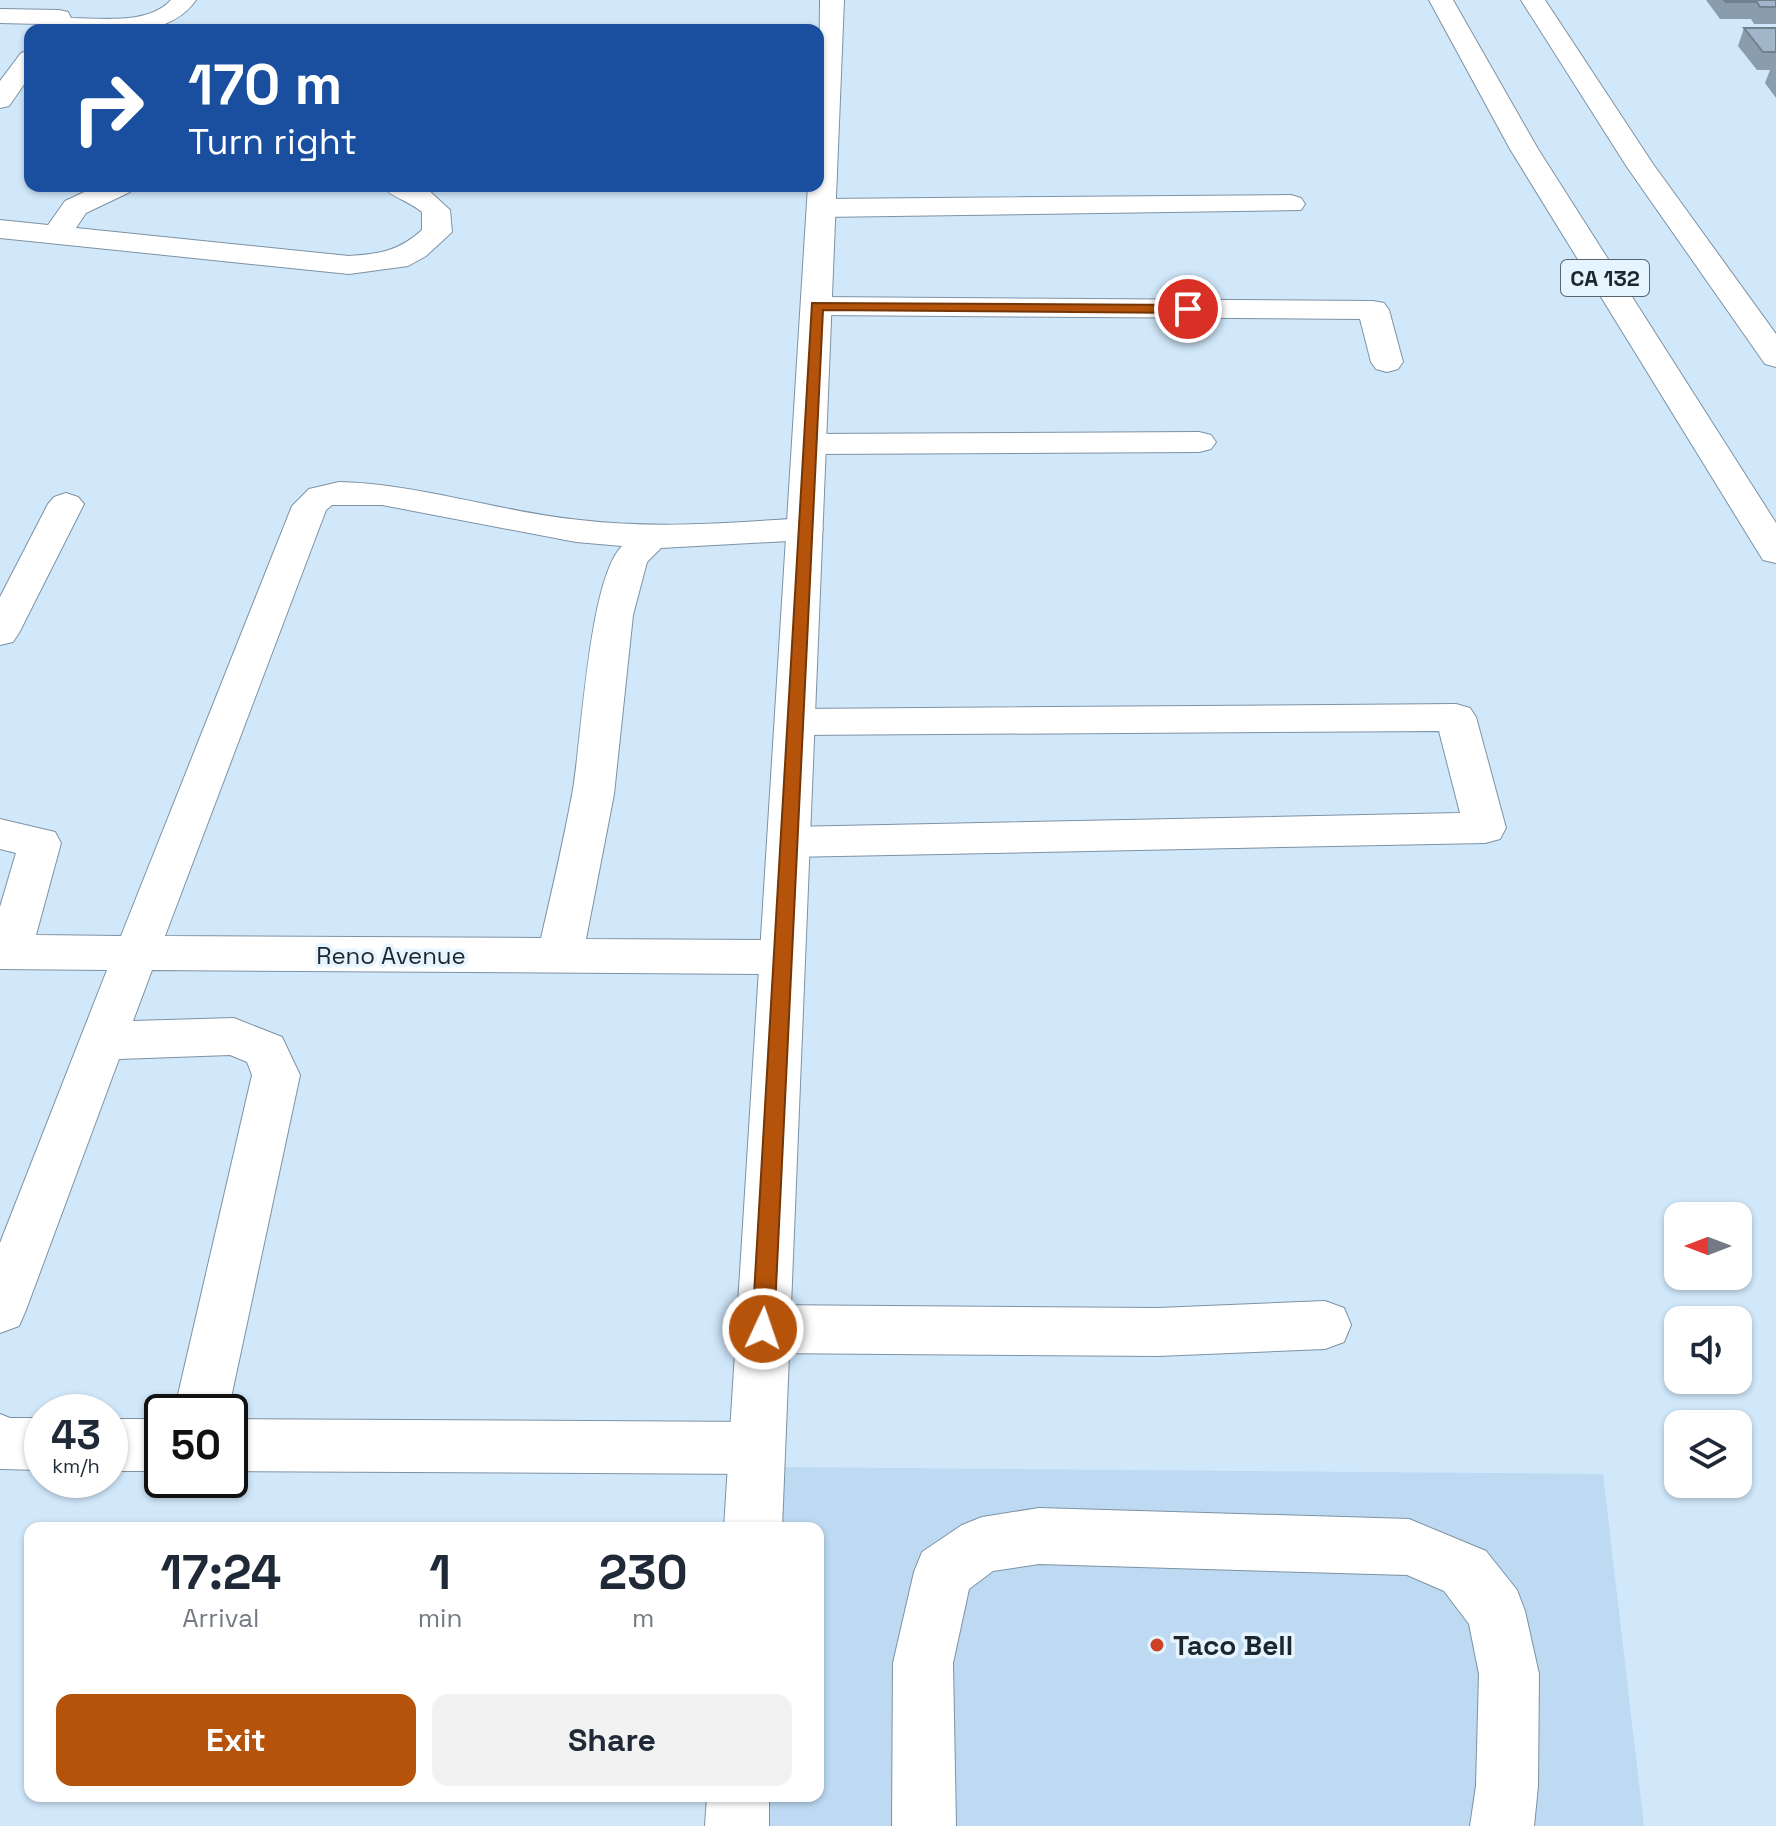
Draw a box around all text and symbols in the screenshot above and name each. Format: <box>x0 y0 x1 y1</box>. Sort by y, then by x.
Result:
text: 170 m <box>188 49 342 120</box>
icon: right <box>56 56 160 160</box>
text: Turn right <box>188 119 357 165</box>
road number: CA 132 <box>1561 260 1649 296</box>
pin <box>1154 275 1222 343</box>
icon: arrive <box>1166 287 1210 331</box>
street label: Reno Avenue <box>316 940 466 971</box>
north arrow <box>1664 1202 1752 1290</box>
map controls <box>1664 1202 1752 1498</box>
position arrow <box>721 1287 805 1371</box>
button: sound <box>1664 1306 1752 1394</box>
speed limit sign: 50 <box>144 1394 248 1498</box>
text: 43 <box>51 1410 101 1461</box>
button: layers <box>1664 1410 1752 1498</box>
text: km/h <box>52 1453 100 1479</box>
text: 17:24 <box>160 1542 281 1603</box>
text: 1 <box>429 1542 451 1603</box>
text: 230 <box>599 1542 688 1603</box>
text: Arrival <box>182 1601 259 1635</box>
text: min <box>418 1601 462 1635</box>
text: m <box>632 1601 654 1635</box>
place label: Taco Bell <box>1173 1627 1293 1663</box>
marker: Taco Bell <box>1148 1636 1166 1654</box>
button: Exit <box>56 1694 416 1786</box>
button: Share <box>432 1694 792 1786</box>

